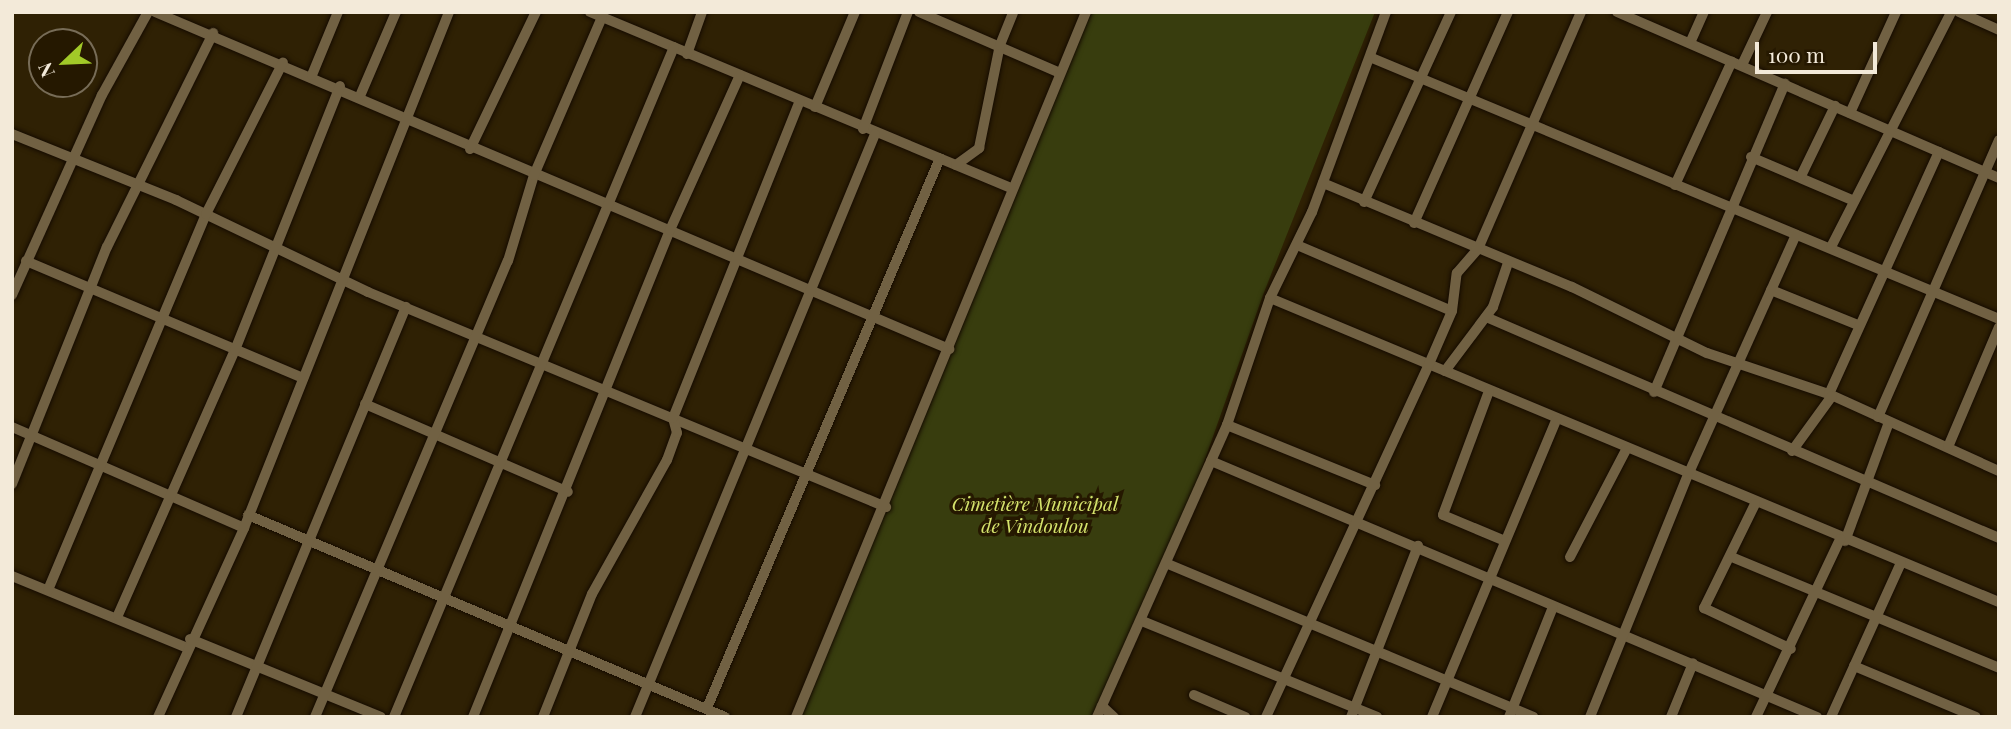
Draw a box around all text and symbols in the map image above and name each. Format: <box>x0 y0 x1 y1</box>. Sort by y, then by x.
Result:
north arrow <box>28 28 98 98</box>
scale bar <box>1759 28 1882 72</box>
text: 100 m <box>1768 40 1825 68</box>
text: N <box>31 59 60 82</box>
park label: Cimetière Municipal de Vindoulou <box>952 493 1118 537</box>

